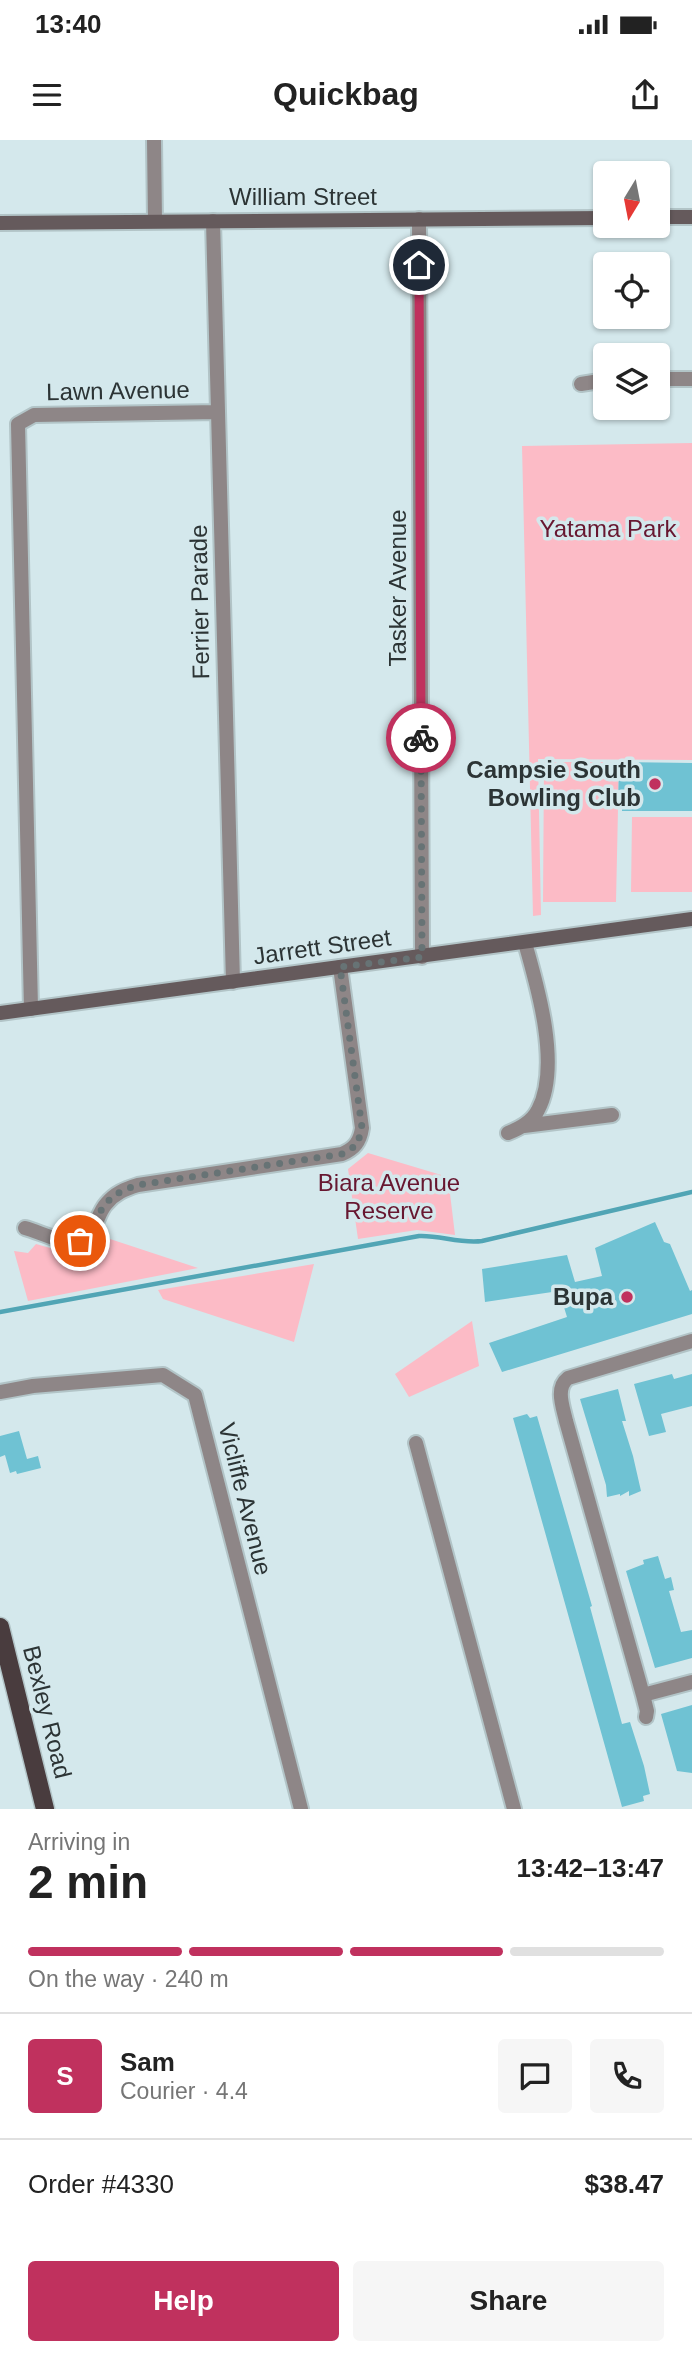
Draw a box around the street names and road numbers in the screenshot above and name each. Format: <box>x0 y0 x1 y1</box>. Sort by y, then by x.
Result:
street label: William Street <box>229 183 377 210</box>
street label: Lawn Avenue <box>46 376 190 405</box>
street label: Tasker Avenue <box>384 510 411 667</box>
street label: Ferrier Parade <box>185 524 214 680</box>
street label: Jarrett Street <box>251 923 393 970</box>
street label: Vicliffe Avenue <box>213 1420 277 1578</box>
street label: Bexley Road <box>18 1643 77 1781</box>

